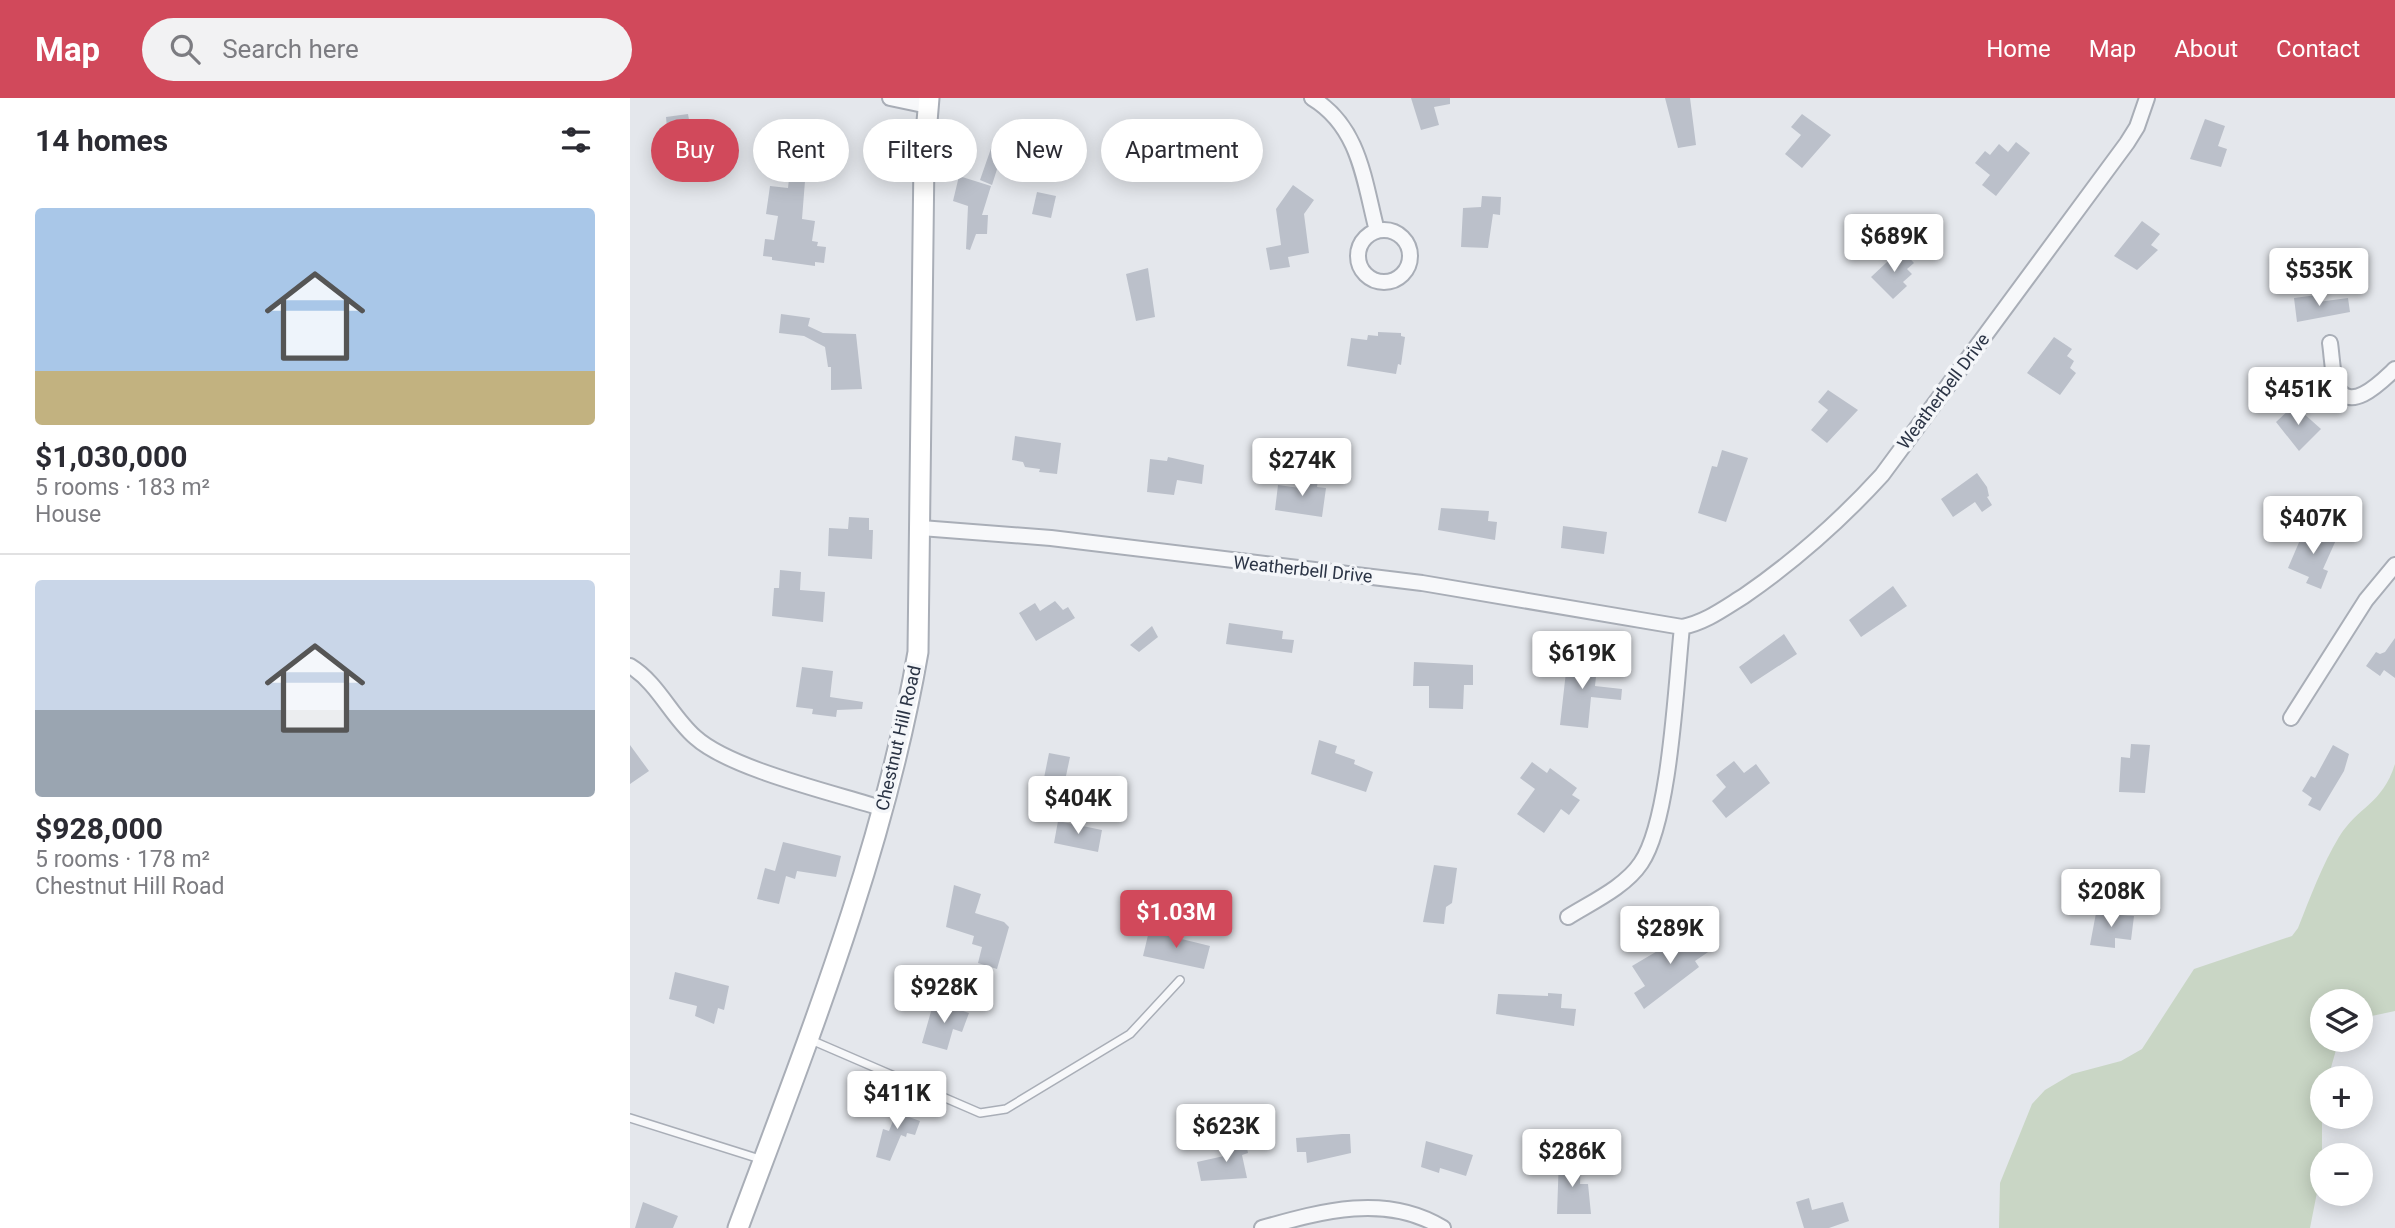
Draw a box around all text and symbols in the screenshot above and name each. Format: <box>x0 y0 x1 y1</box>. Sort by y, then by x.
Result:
search box <box>142 18 632 81</box>
text: Map <box>35 30 100 69</box>
icon: search <box>166 30 204 68</box>
text: Search here <box>222 34 359 64</box>
text: Home <box>1986 35 2051 63</box>
text: Map <box>2089 35 2136 63</box>
text: About <box>2174 35 2238 63</box>
text: Contact <box>2276 35 2360 63</box>
chip: Buy <box>651 119 739 182</box>
chip: Rent <box>753 119 849 182</box>
chip: Filters <box>863 119 977 182</box>
chip: New <box>991 119 1087 182</box>
chip: Apartment <box>1101 119 1263 182</box>
icon: filters <box>557 121 595 159</box>
text: 14 homes <box>35 123 168 158</box>
pin: $689K <box>1845 214 1943 274</box>
text: $689K <box>1860 223 1928 250</box>
pin: $535K <box>2270 248 2368 308</box>
icon: home <box>252 253 378 379</box>
text: $535K <box>2285 257 2353 284</box>
street label: Weatherbell Drive <box>1893 329 1993 453</box>
pin: $451K <box>2249 368 2347 427</box>
text: $451K <box>2264 376 2332 403</box>
pin: $274K <box>1253 438 1351 498</box>
text: $1,030,000 <box>35 439 187 474</box>
text: $274K <box>1268 447 1336 474</box>
text: 5 rooms · 183 m² <box>35 474 210 501</box>
pin: $407K <box>2264 496 2362 556</box>
text: House <box>35 501 101 528</box>
text: $407K <box>2279 505 2347 532</box>
street label: Weatherbell Drive <box>1232 551 1374 587</box>
icon: home <box>252 625 378 751</box>
pin: $619K <box>1533 632 1631 691</box>
text: $619K <box>1548 640 1616 667</box>
street label: Chestnut Hill Road <box>871 663 925 813</box>
pin: $404K <box>1029 776 1127 836</box>
text: $404K <box>1044 785 1112 812</box>
text: $928,000 <box>35 811 163 846</box>
text: 5 rooms · 178 m² <box>35 846 210 873</box>
pin: $208K <box>2062 870 2160 929</box>
text: Chestnut Hill Road <box>35 873 225 900</box>
text: $208K <box>2077 878 2145 905</box>
pin: $1.03M <box>1119 890 1233 950</box>
text: $1.03M <box>1136 899 1216 926</box>
pin: $289K <box>1621 906 1719 966</box>
text: $289K <box>1636 915 1704 942</box>
pin: $928K <box>895 965 993 1025</box>
text: $928K <box>910 974 978 1001</box>
map controls <box>2310 989 2373 1206</box>
button: layers <box>2310 989 2373 1052</box>
button: + <box>2310 1066 2373 1129</box>
pin: $411K <box>848 1072 946 1131</box>
text: $411K <box>863 1080 931 1107</box>
pin: $623K <box>1177 1104 1275 1164</box>
text: $623K <box>1192 1113 1260 1140</box>
pin: $286K <box>1523 1130 1621 1189</box>
text: $286K <box>1538 1138 1606 1165</box>
button: − <box>2310 1143 2373 1206</box>

